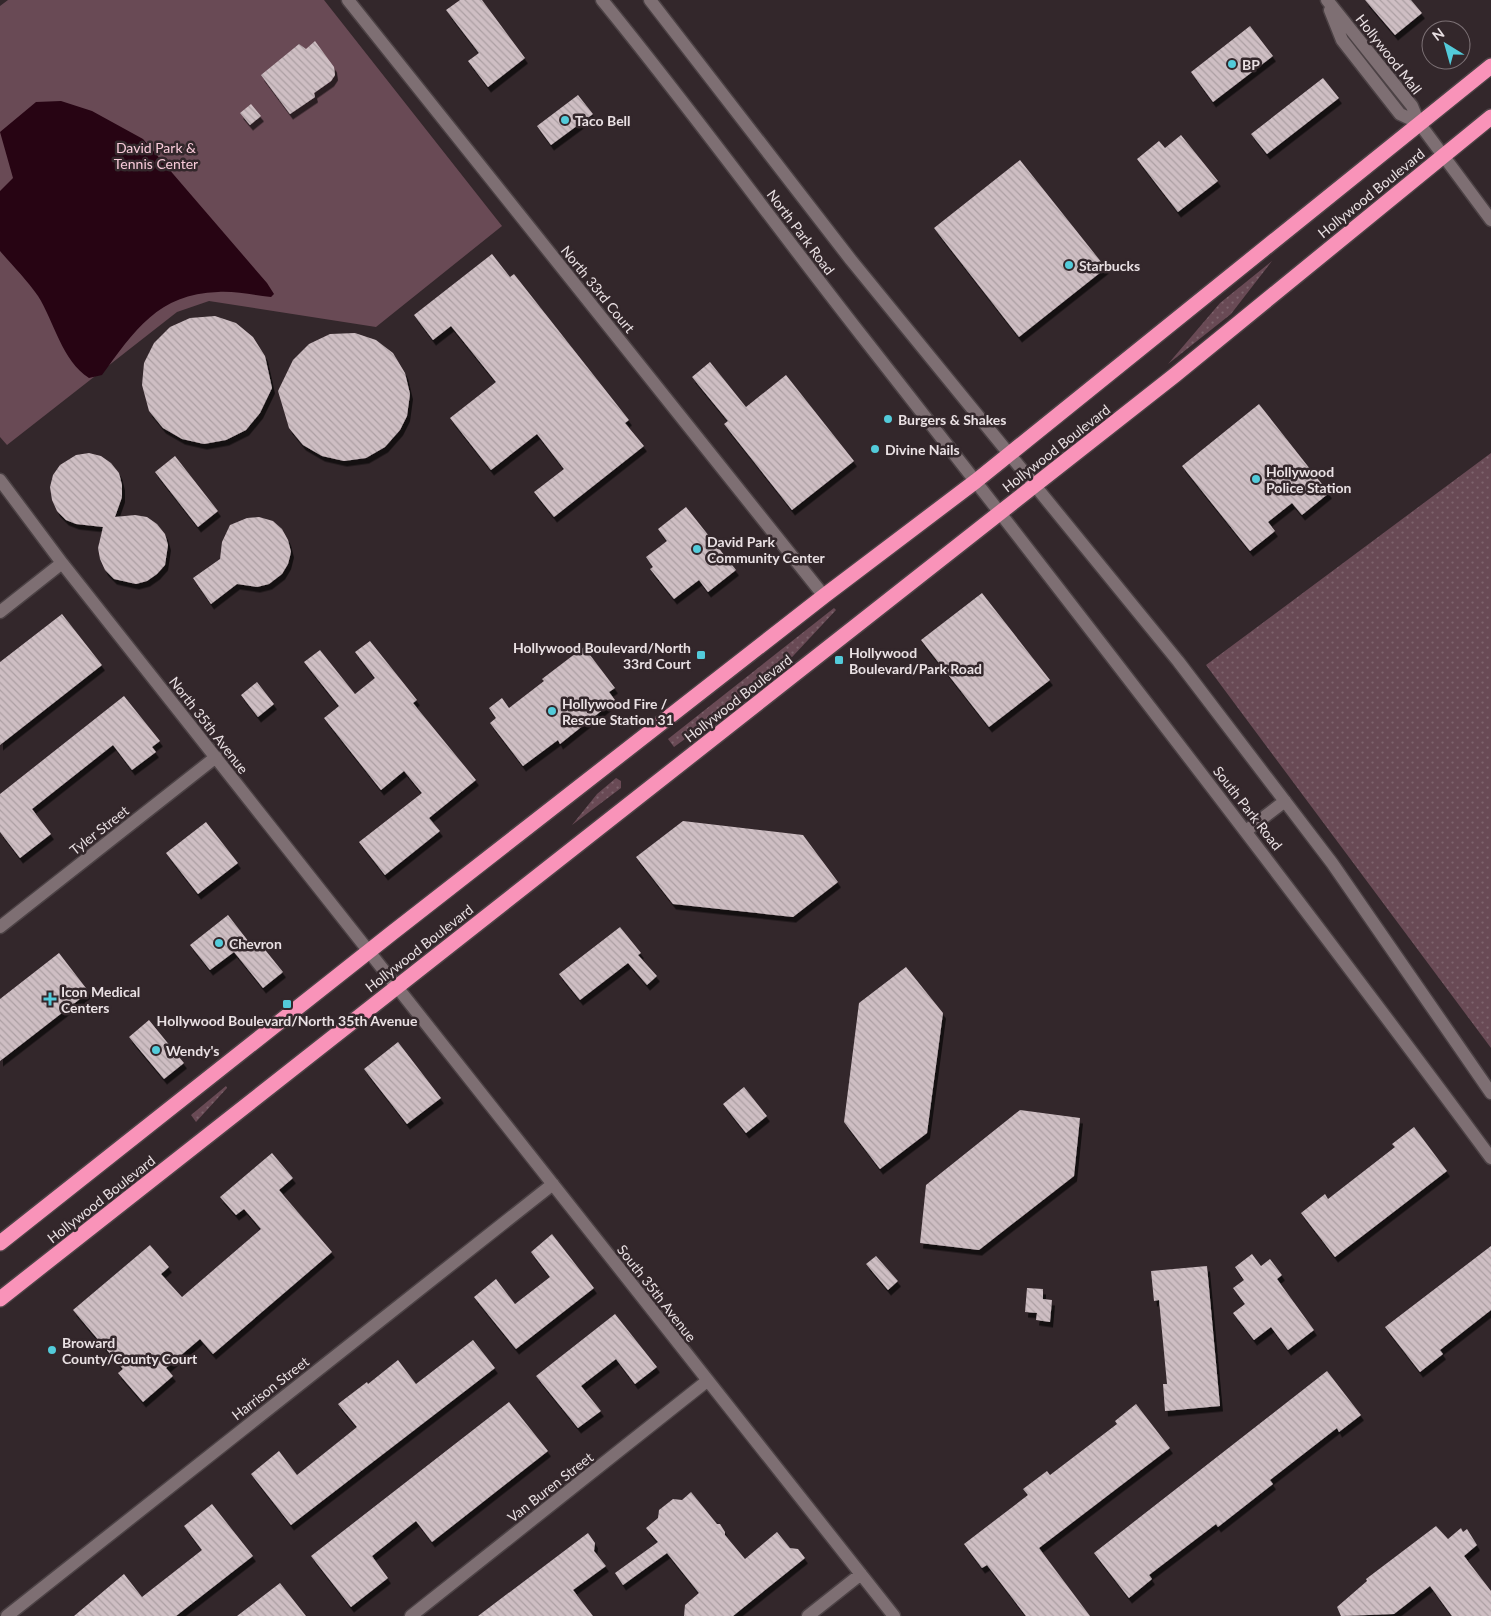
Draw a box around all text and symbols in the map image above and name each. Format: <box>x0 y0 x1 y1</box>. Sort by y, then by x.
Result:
street label: Hollywood Mall <box>1353 11 1425 97</box>
north arrow <box>1421 20 1471 70</box>
text: N <box>1428 24 1447 44</box>
place label: BP <box>1242 56 1260 73</box>
marker: BP <box>1226 58 1238 70</box>
place label: Taco Bell <box>575 112 631 129</box>
marker: Taco Bell <box>559 114 571 126</box>
park label: David Park & Tennis Center <box>114 139 198 172</box>
street label: Hollywood Boulevard <box>1314 145 1428 241</box>
street label: North Park Road <box>764 186 838 278</box>
street label: North 33rd Court <box>558 242 638 336</box>
place label: Starbucks <box>1079 257 1140 274</box>
marker: Starbucks <box>1063 259 1075 271</box>
street label: Hollywood Boulevard <box>999 401 1113 495</box>
place label: Burgers & Shakes <box>898 411 1007 428</box>
marker: Burgers & Shakes <box>882 413 894 425</box>
place label: Divine Nails <box>885 441 960 458</box>
marker: Divine Nails <box>869 443 881 455</box>
place label: Hollywood Police Station <box>1266 463 1352 496</box>
marker: Hollywood Police Station <box>1250 473 1262 485</box>
place label: David Park Community Center <box>707 533 826 566</box>
marker: David Park Community Center <box>691 543 703 555</box>
place label: Hollywood Boulevard/North 33rd Court <box>513 639 692 672</box>
place label: Hollywood Boulevard/Park Road <box>849 644 982 677</box>
marker: Hollywood Boulevard/North 33rd Court <box>695 649 707 661</box>
street label: Hollywood Boulevard <box>681 651 795 745</box>
marker: Hollywood Boulevard/Park Road <box>833 654 845 666</box>
street label: North 35th Avenue <box>166 673 252 777</box>
place label: Hollywood Fire / Rescue Station 31 <box>562 695 674 728</box>
marker: Hollywood Fire / Rescue Station 31 <box>546 705 558 717</box>
street label: South Park Road <box>1210 763 1286 853</box>
street label: Tyler Street <box>66 802 132 858</box>
street label: Hollywood Boulevard <box>362 901 476 995</box>
place label: Chevron <box>229 935 282 952</box>
marker: Chevron <box>213 937 225 949</box>
place label: Icon Medical Centers <box>61 983 140 1016</box>
marker: Icon Medical Centers <box>43 992 57 1006</box>
marker: Hollywood Boulevard/North 35th Avenue <box>281 998 293 1010</box>
place label: Hollywood Boulevard/North 35th Avenue <box>157 1012 418 1029</box>
place label: Wendy's <box>166 1042 220 1059</box>
marker: Wendy's <box>150 1044 162 1056</box>
street label: Hollywood Boulevard <box>44 1152 158 1246</box>
street label: South 35th Avenue <box>614 1241 700 1345</box>
place label: Broward County/County Court <box>62 1334 198 1367</box>
marker: Broward County/County Court <box>46 1344 58 1356</box>
street label: Harrison Street <box>228 1353 312 1423</box>
street label: Van Buren Street <box>504 1448 596 1526</box>

